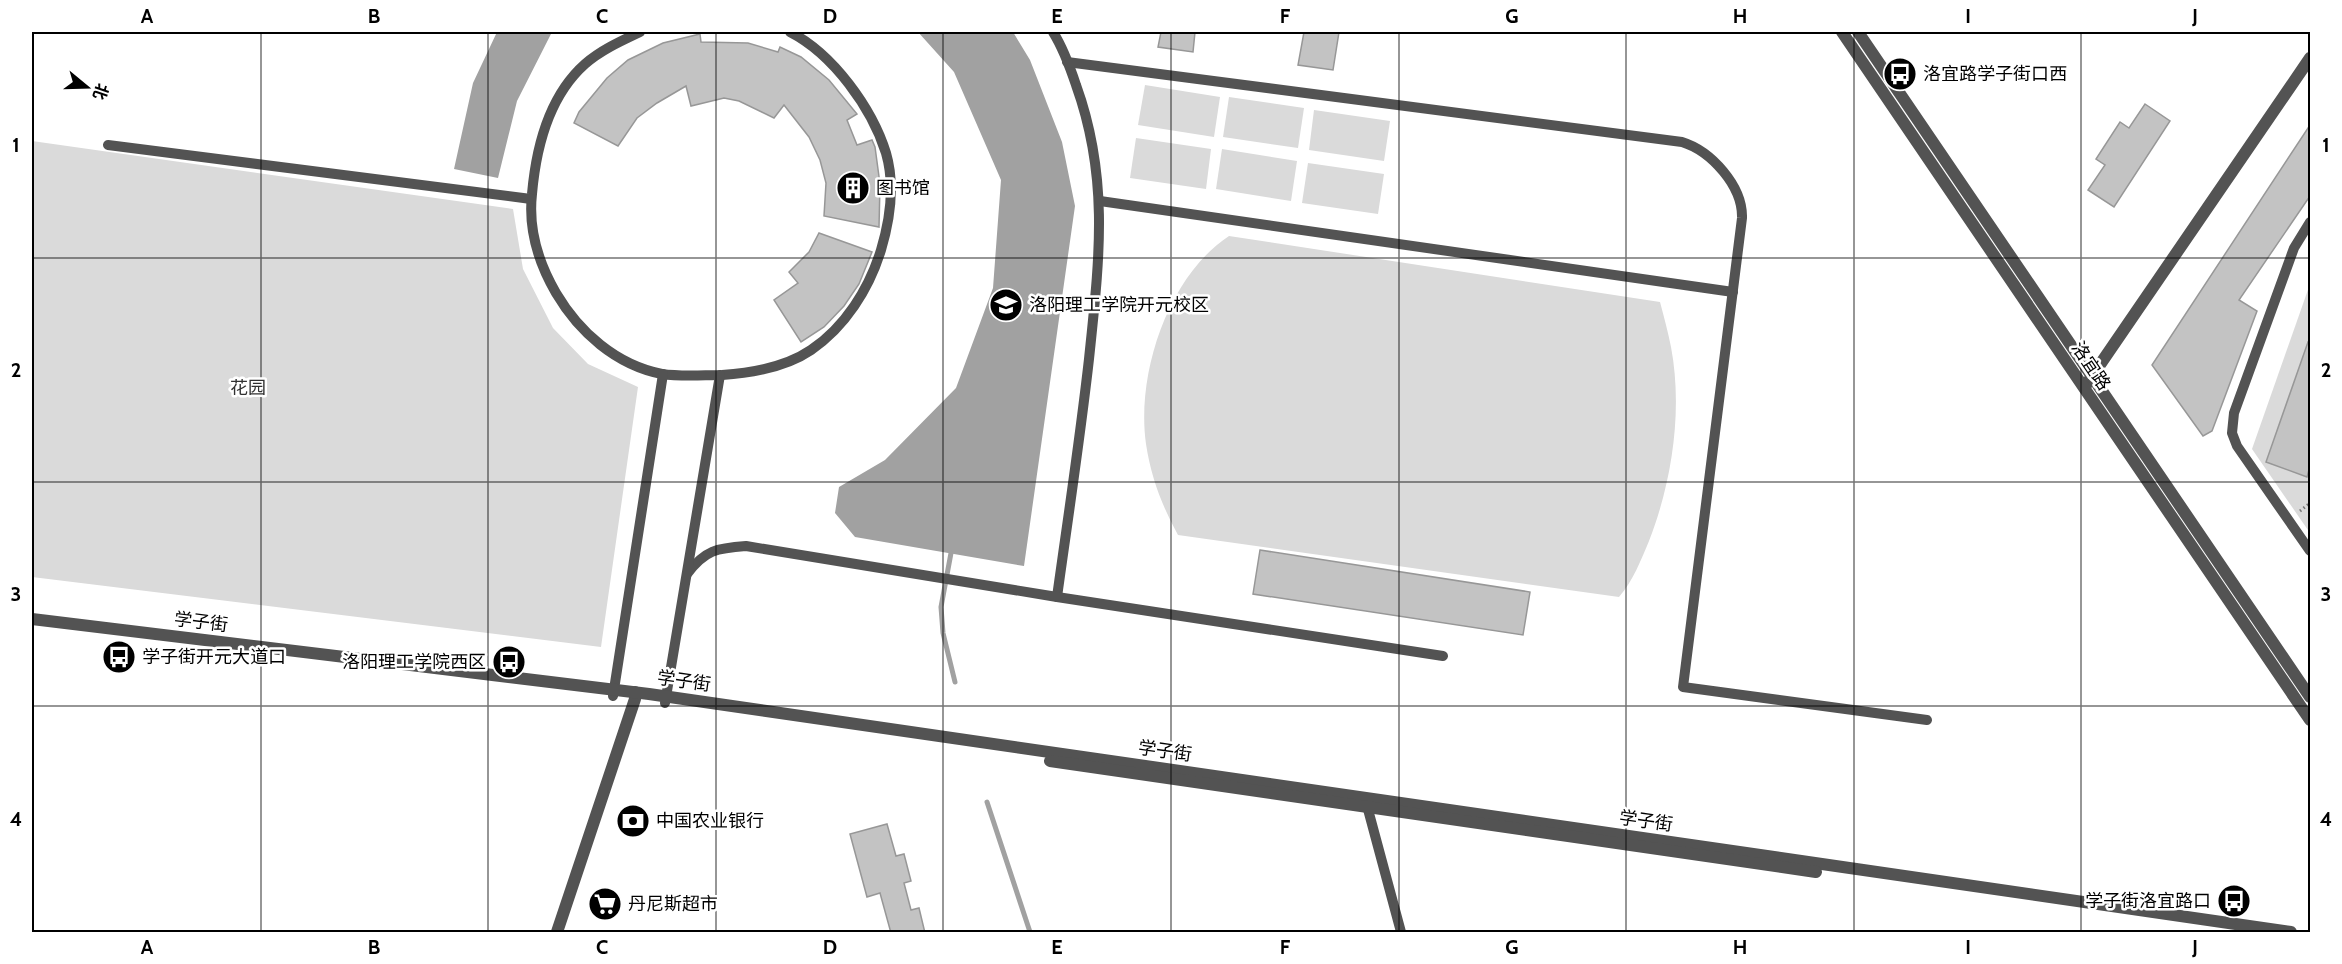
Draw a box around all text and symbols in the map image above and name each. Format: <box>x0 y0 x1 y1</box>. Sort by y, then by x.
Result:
text: A <box>141 4 154 28</box>
text: B <box>368 4 380 28</box>
text: C <box>596 4 608 28</box>
text: D <box>823 4 837 28</box>
text: E <box>1051 4 1063 28</box>
text: F <box>1280 4 1291 28</box>
text: G <box>1505 4 1519 28</box>
text: H <box>1733 4 1747 28</box>
text: I <box>1965 4 1971 28</box>
text: J <box>2191 4 2198 28</box>
bus stop icon: 洛宜路学子街口西 <box>1882 56 1918 92</box>
north arrow <box>57 57 117 117</box>
place label: 洛宜路学子街口西 <box>1923 63 2067 85</box>
text: 北 <box>89 81 112 102</box>
text: 1 <box>12 133 20 157</box>
text: 1 <box>2322 133 2330 157</box>
building icon: 图书馆 <box>835 170 871 206</box>
place label: 图书馆 <box>876 177 930 199</box>
school or university icon: 洛阳理工学院开元校区 <box>988 287 1024 323</box>
place label: 洛阳理工学院开元校区 <box>1029 294 1209 316</box>
street label: 洛宜路 <box>2067 337 2115 395</box>
text: 2 <box>11 358 21 382</box>
text: 2 <box>2321 358 2331 382</box>
park label: 花园 <box>230 377 266 399</box>
text: 3 <box>11 582 21 606</box>
text: 3 <box>2321 582 2331 606</box>
street label: 学子街 <box>173 608 229 636</box>
bus stop icon: 学子街开元大道口 <box>101 639 137 675</box>
bus stop icon: 洛阳理工学院西区 <box>491 644 527 680</box>
place label: 学子街开元大道口 <box>142 646 286 668</box>
place label: 洛阳理工学院西区 <box>342 651 486 673</box>
street label: 学子街 <box>656 666 712 696</box>
street label: 学子街 <box>1137 736 1193 766</box>
bank icon: 中国农业银行 <box>615 803 651 839</box>
street label: 学子街 <box>1618 806 1674 836</box>
text: 4 <box>10 807 22 831</box>
text: 4 <box>2320 807 2332 831</box>
place label: 中国农业银行 <box>656 810 764 832</box>
bus stop icon: 学子街洛宜路口 <box>2216 883 2252 919</box>
supermarket icon: 丹尼斯超市 <box>587 886 623 922</box>
place label: 学子街洛宜路口 <box>2085 890 2211 912</box>
place label: 丹尼斯超市 <box>628 893 718 915</box>
text: A <box>141 935 154 959</box>
text: B <box>368 935 380 959</box>
text: C <box>596 935 608 959</box>
text: D <box>823 935 837 959</box>
text: E <box>1051 935 1063 959</box>
text: F <box>1280 935 1291 959</box>
text: G <box>1505 935 1519 959</box>
text: H <box>1733 935 1747 959</box>
text: I <box>1965 935 1971 959</box>
text: J <box>2191 935 2198 959</box>

